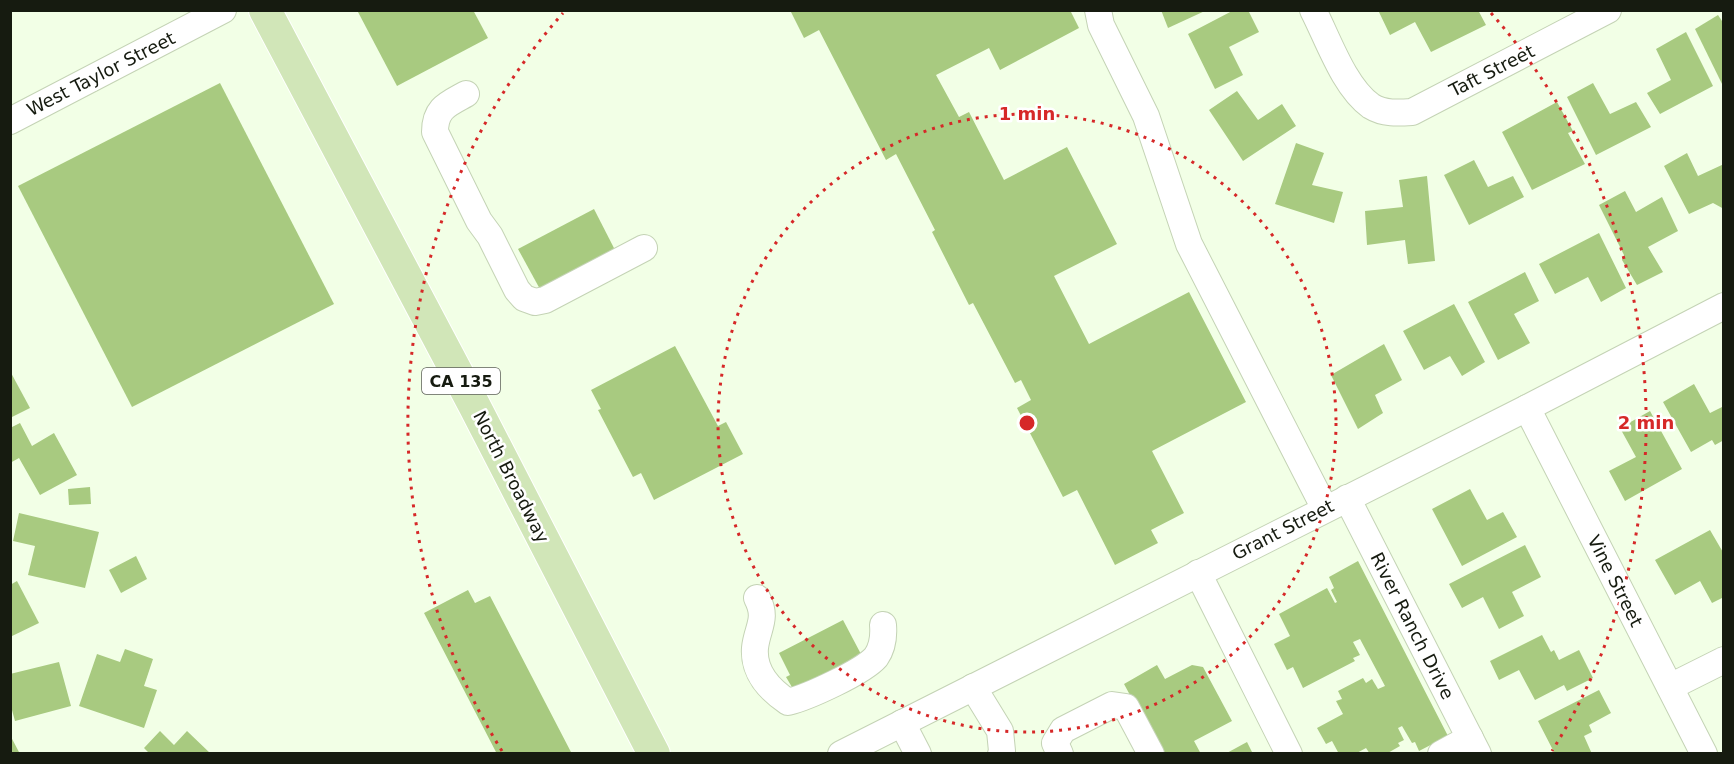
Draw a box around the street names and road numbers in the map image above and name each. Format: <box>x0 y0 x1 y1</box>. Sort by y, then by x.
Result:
street label: West Taylor Street <box>23 27 178 120</box>
street label: Taft Street <box>1445 40 1538 101</box>
road number: CA 135 <box>422 368 500 394</box>
street label: North Broadway <box>469 407 554 547</box>
street label: Grant Street <box>1228 495 1337 564</box>
street label: Vine Street <box>1583 532 1647 630</box>
street label: River Ranch Drive <box>1366 549 1459 703</box>

